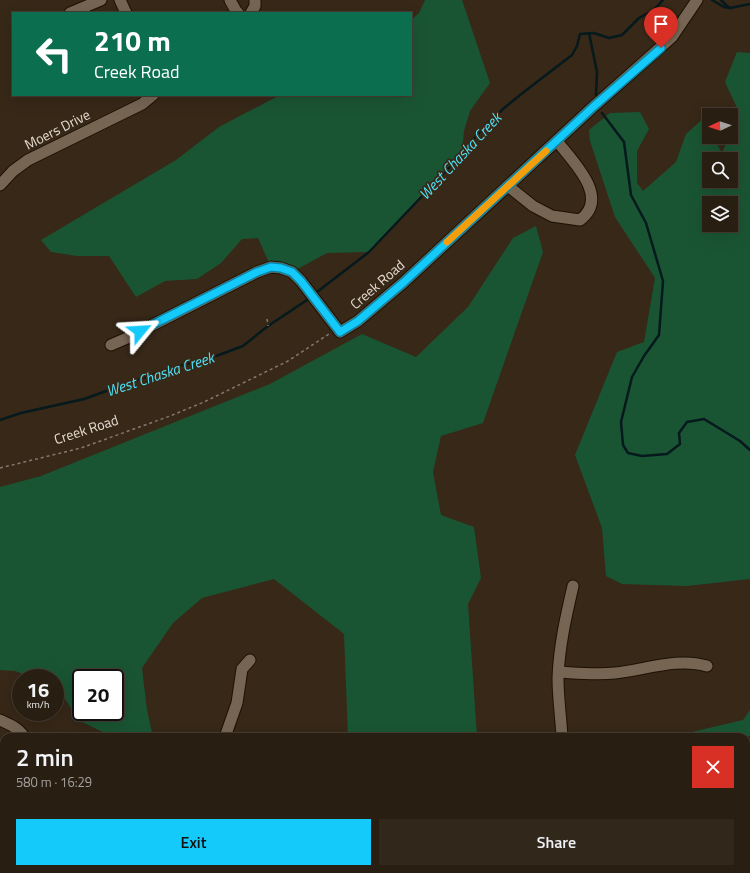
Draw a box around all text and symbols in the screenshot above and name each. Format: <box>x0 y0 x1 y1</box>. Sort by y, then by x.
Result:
pin <box>644 7.0 678 48</box>
icon: arrive <box>650 13 672 35</box>
text: 210 m <box>94 19 171 62</box>
icon: left <box>28 28 80 80</box>
text: Creek Road <box>94 58 180 85</box>
street label: Moers Drive <box>21 103 93 155</box>
water label: West Chaska Creek <box>413 105 508 205</box>
north arrow <box>702 108 738 144</box>
map controls <box>702 108 738 232</box>
button: search <box>702 152 738 188</box>
button: layers <box>702 196 738 232</box>
street label: Creek Road <box>345 254 409 314</box>
position arrow <box>119 310 161 352</box>
water label: West Chaska Creek <box>103 345 219 402</box>
street label: Creek Road <box>51 409 121 449</box>
speed limit sign: 20 <box>72 669 124 721</box>
text: 16 <box>27 674 49 705</box>
text: km/h <box>27 697 49 712</box>
text: 2 min <box>16 739 74 775</box>
button: close <box>692 746 734 788</box>
text: 580 m · 16:29 <box>16 772 92 792</box>
button: Exit <box>16 819 371 865</box>
button: Share <box>379 819 734 865</box>

